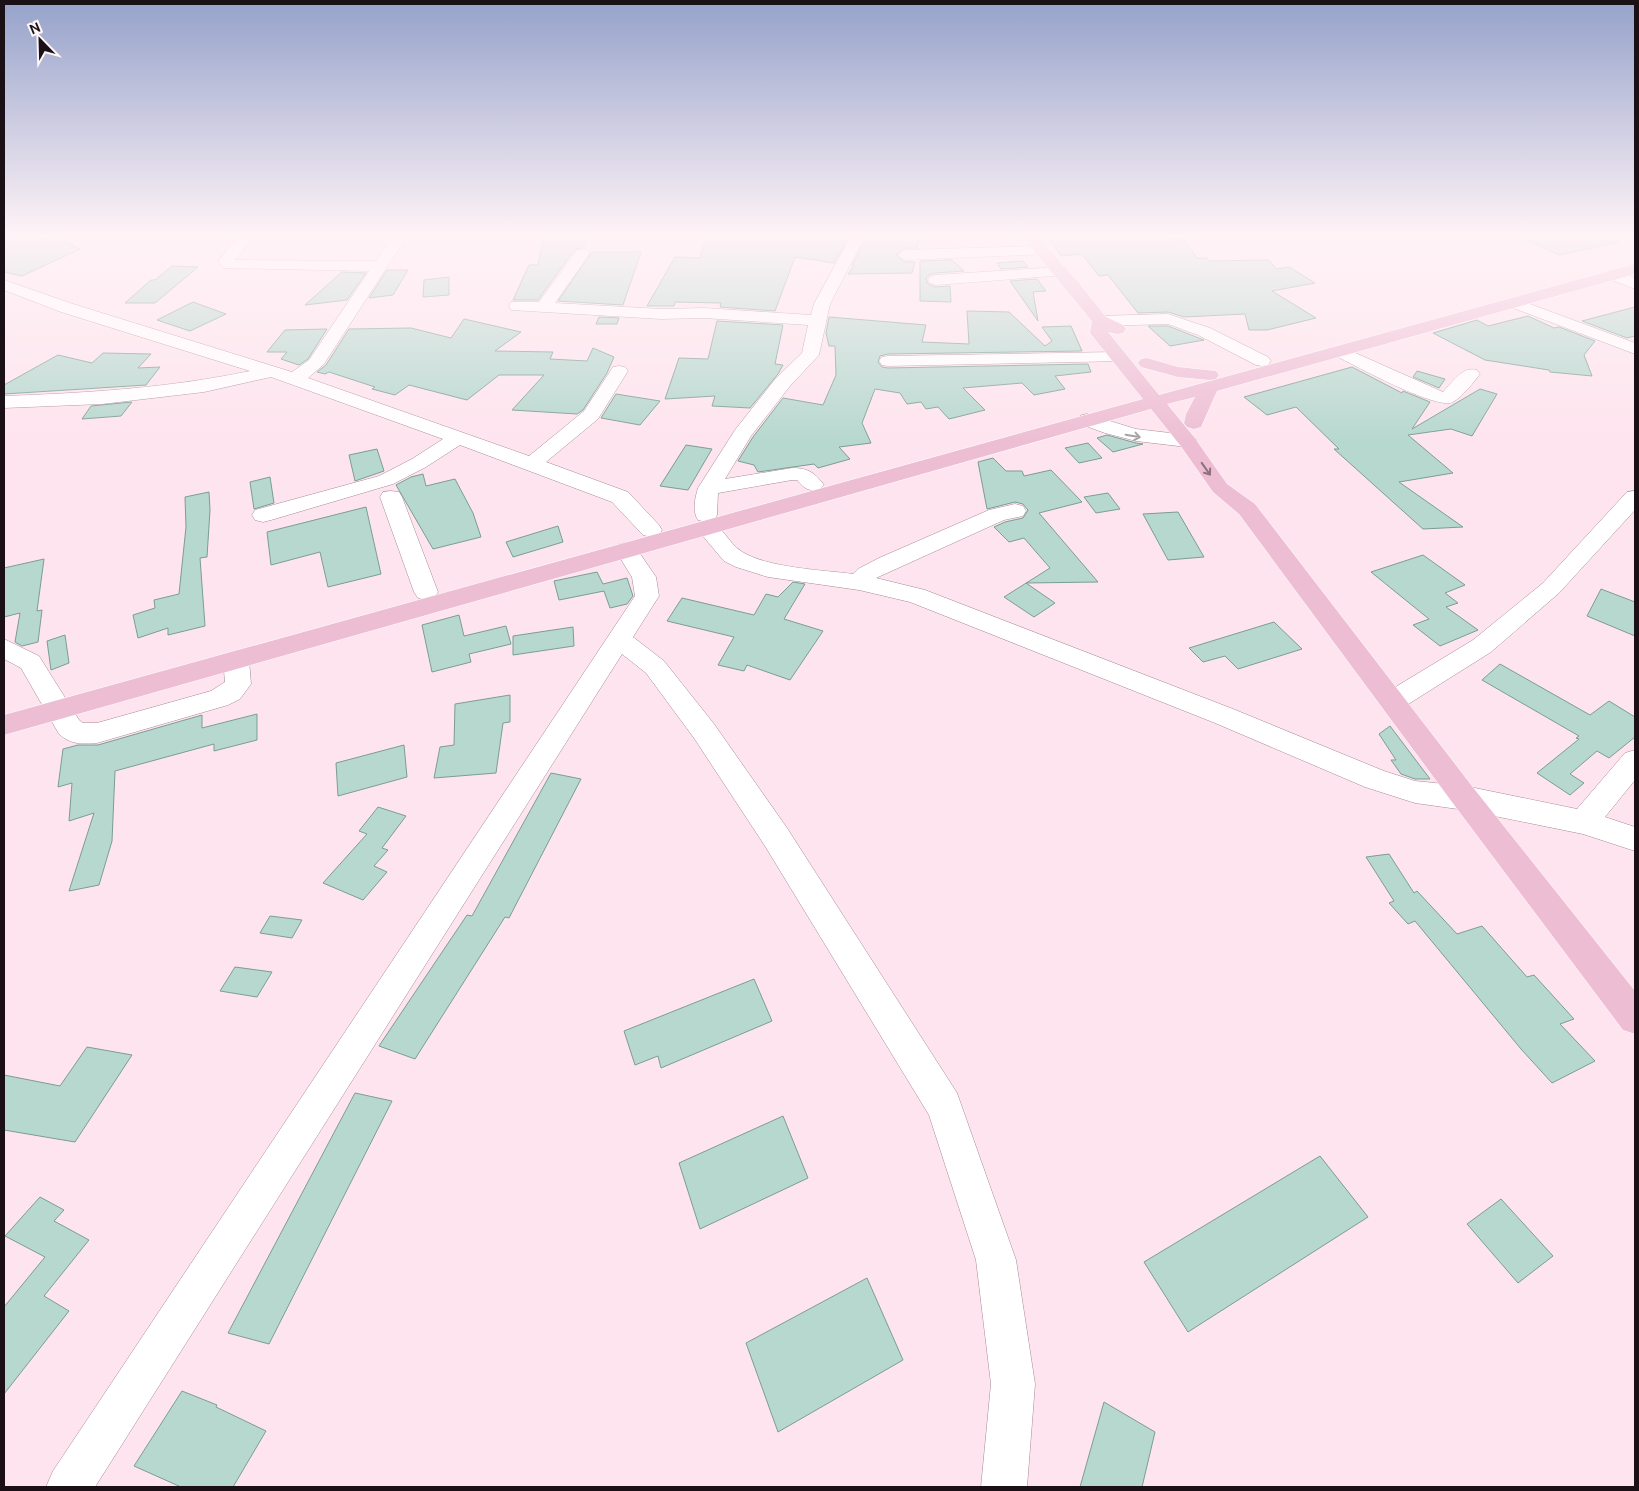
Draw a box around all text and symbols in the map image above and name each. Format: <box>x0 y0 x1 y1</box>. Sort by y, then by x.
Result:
north arrow <box>15 15 65 65</box>
text: N <box>27 19 43 37</box>
one-way arrow <box>1125 431 1141 441</box>
one-way arrow <box>1201 461 1211 475</box>

